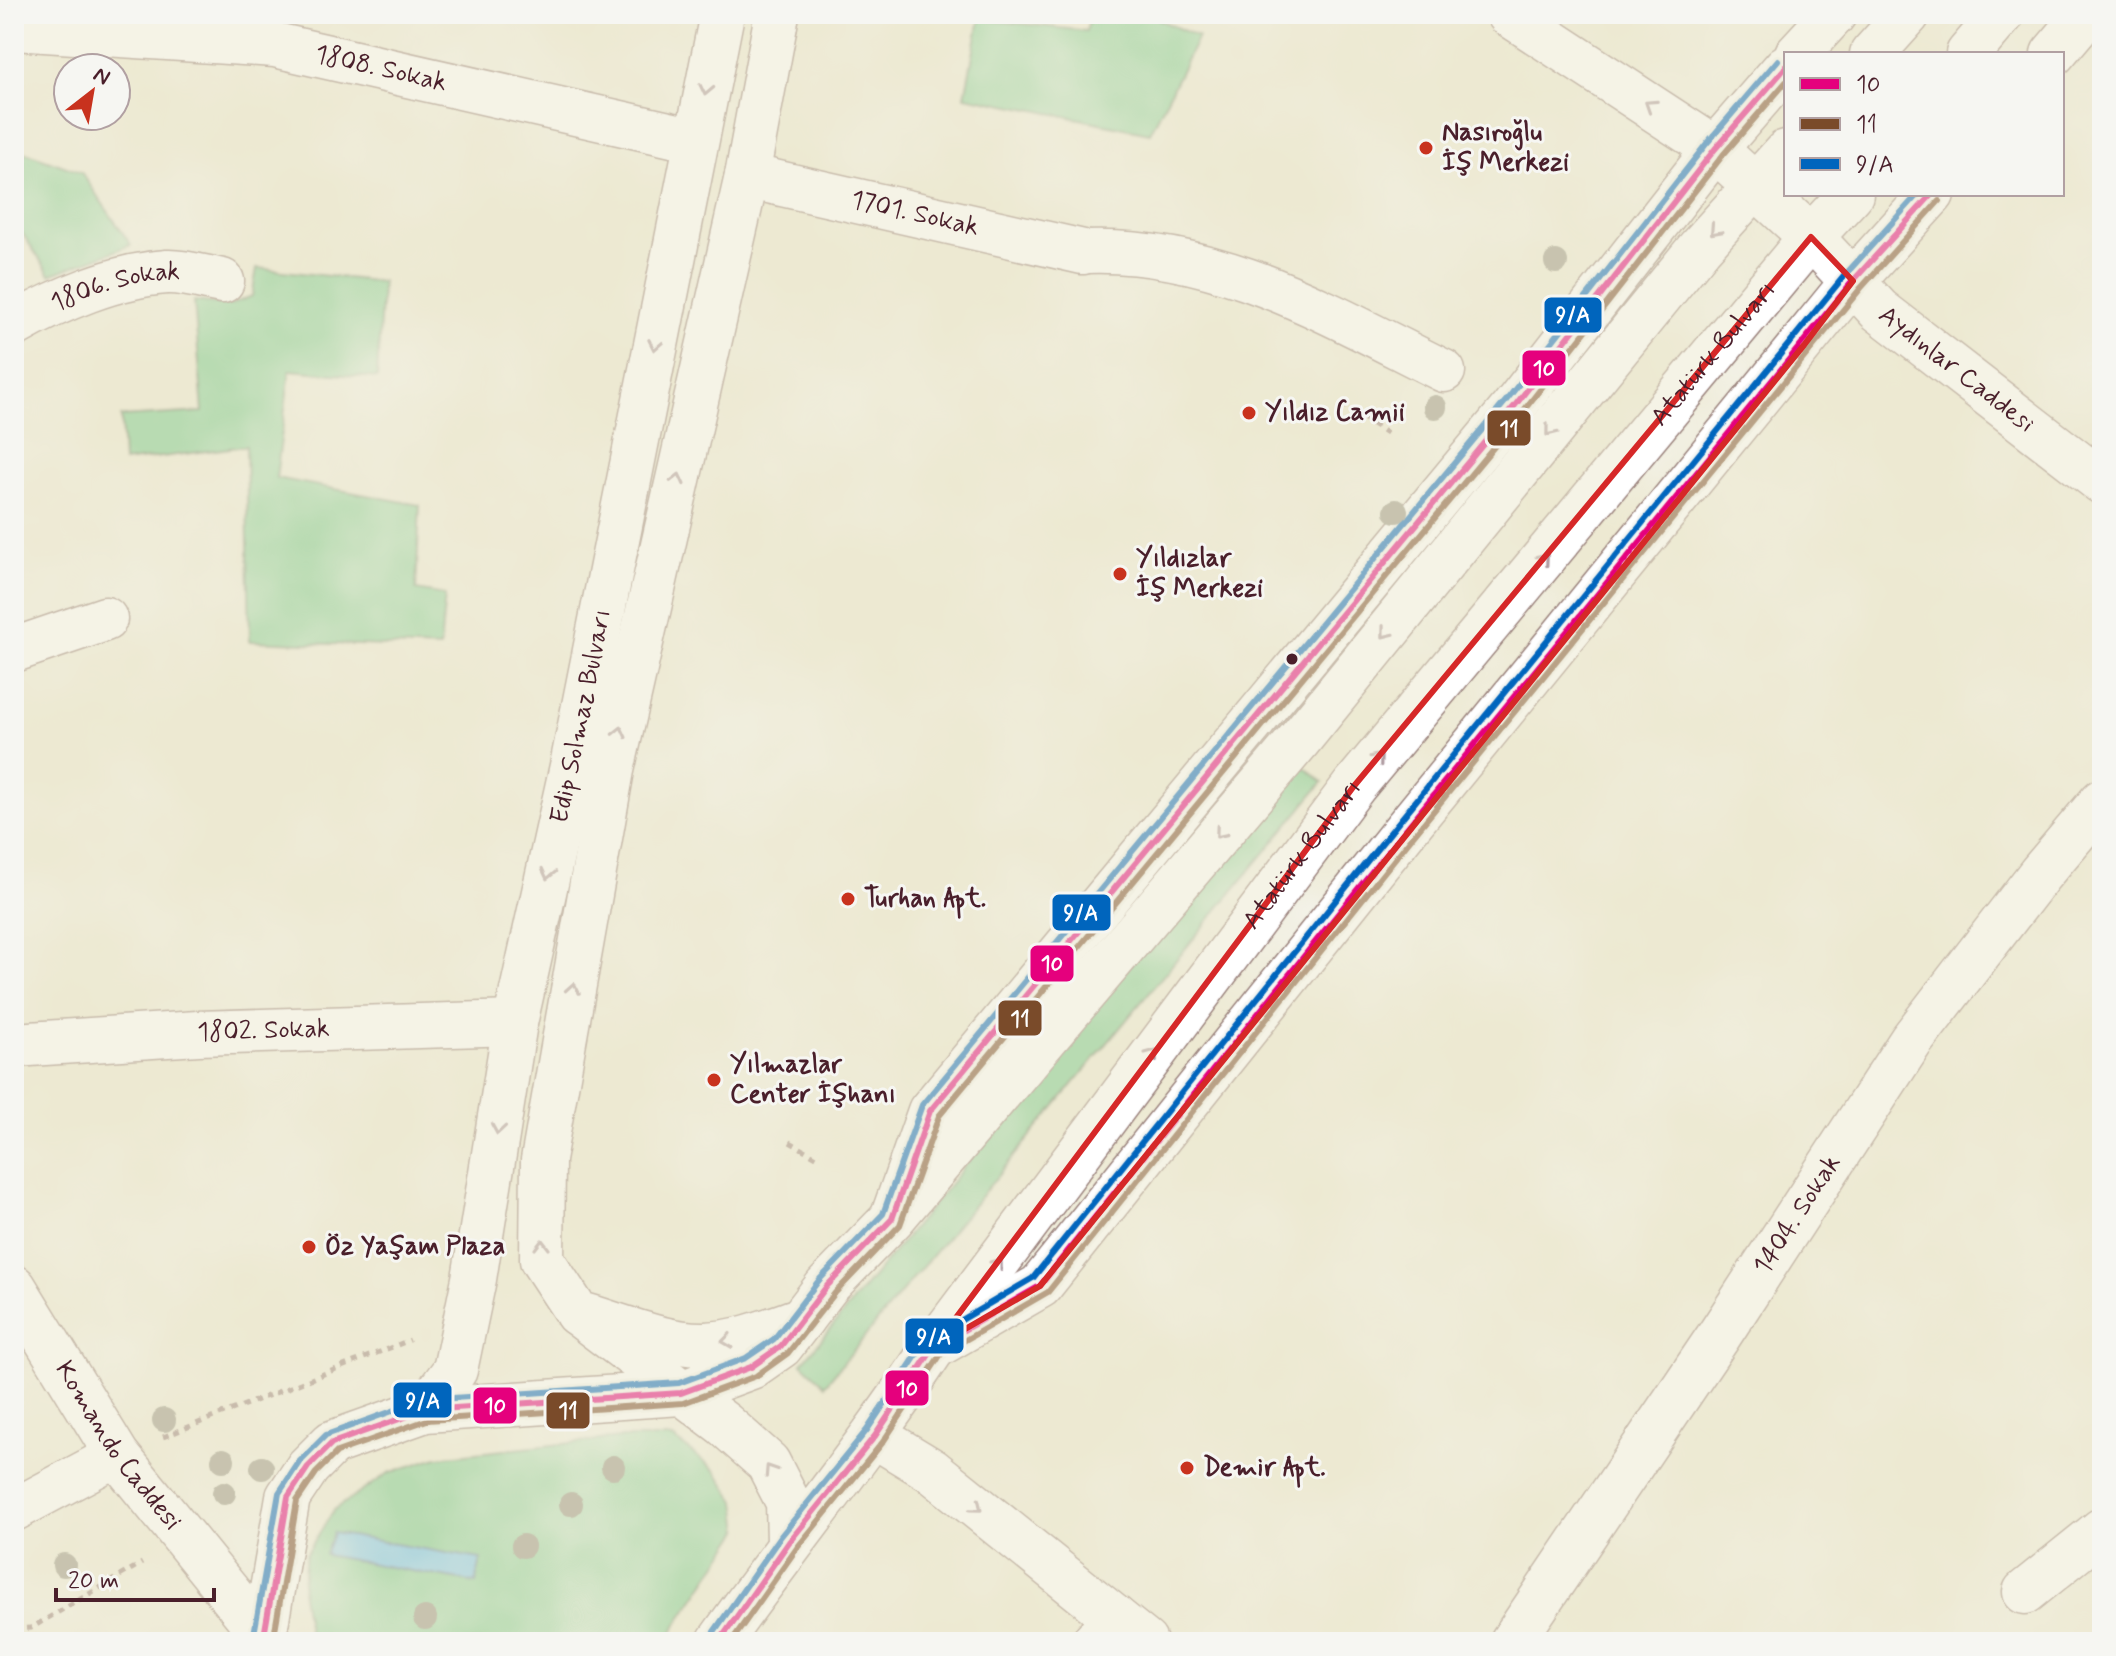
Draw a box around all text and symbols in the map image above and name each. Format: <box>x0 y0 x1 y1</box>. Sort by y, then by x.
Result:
street label: 1808. Sokak <box>311 38 450 100</box>
north arrow <box>52 52 132 132</box>
legend <box>1784 52 2064 196</box>
text: N <box>88 61 115 92</box>
text: 10 <box>1856 70 1880 101</box>
one-way arrow <box>698 83 715 97</box>
one-way arrow <box>1645 100 1659 115</box>
text: 11 <box>1856 110 1877 141</box>
place label: Nasıroğlu İş Merkezi <box>1442 116 1569 180</box>
marker: Nasıroğlu İş Merkezi <box>1417 139 1435 157</box>
text: 9/A <box>1856 150 1894 181</box>
street label: 1701. Sokak <box>847 183 982 245</box>
one-way arrow <box>1710 221 1724 236</box>
street label: 1806. Sokak <box>46 255 181 321</box>
street label: Atatürk Bulvarı <box>1643 274 1784 434</box>
line badge: 9/A <box>1543 296 1603 334</box>
street label: Aydınlar Caddesi <box>1871 298 2042 441</box>
text: 9/A <box>1556 302 1590 330</box>
one-way arrow <box>647 338 664 352</box>
line badge: 10 <box>1521 349 1567 387</box>
text: 10 <box>1533 356 1555 384</box>
place label: Yıldız Camii <box>1265 396 1405 430</box>
marker: Yıldız Camii <box>1240 404 1258 422</box>
line badge: 11 <box>1486 409 1532 447</box>
text: 11 <box>1499 416 1519 444</box>
one-way arrow <box>1545 422 1560 436</box>
one-way arrow <box>669 473 686 486</box>
place label: Yıldızlar İş Merkezi <box>1136 542 1263 606</box>
one-way arrow <box>1534 553 1549 567</box>
marker: Yıldızlar İş Merkezi <box>1111 565 1129 583</box>
street label: Edip Solmaz Bulvarı <box>543 606 620 827</box>
one-way arrow <box>1381 624 1396 638</box>
unlabelled marker <box>1284 651 1300 667</box>
one-way arrow <box>611 726 628 740</box>
one-way arrow <box>1368 752 1383 767</box>
street label: Atatürk Bulvarı <box>1235 772 1369 937</box>
one-way arrow <box>1215 824 1230 838</box>
one-way arrow <box>540 867 557 881</box>
place label: Turhan Apt. <box>864 882 986 919</box>
marker: Turhan Apt. <box>839 890 857 908</box>
line badge: 9/A <box>1051 893 1112 932</box>
text: 9/A <box>1064 900 1098 928</box>
line badge: 10 <box>1029 944 1075 983</box>
text: 10 <box>1041 951 1063 979</box>
one-way arrow <box>564 981 581 995</box>
line badge: 11 <box>997 999 1043 1037</box>
text: 11 <box>1010 1006 1030 1034</box>
street label: 1802. Sokak <box>197 1012 330 1050</box>
place label: Yılmazlar Center İşhanı <box>730 1048 896 1112</box>
one-way arrow <box>1144 1049 1158 1063</box>
marker: Yılmazlar Center İşhanı <box>705 1071 723 1089</box>
one-way arrow <box>490 1123 507 1136</box>
street label: 1404. Sokak <box>1746 1148 1849 1281</box>
place label: Öz Yaşam Plaza <box>325 1230 505 1264</box>
marker: Öz Yaşam Plaza <box>300 1238 318 1256</box>
one-way arrow <box>533 1238 551 1251</box>
one-way arrow <box>988 1257 1002 1271</box>
line badge: 9/A <box>904 1317 965 1355</box>
text: 9/A <box>917 1324 951 1352</box>
one-way arrow <box>721 1332 734 1349</box>
street label: Komando Caddesi <box>47 1355 189 1538</box>
line badge: 10 <box>884 1369 930 1407</box>
text: 10 <box>896 1376 918 1404</box>
line badge: 9/A <box>392 1381 453 1419</box>
line badge: 10 <box>472 1386 518 1425</box>
text: 9/A <box>406 1388 440 1416</box>
line badge: 11 <box>545 1391 591 1430</box>
text: 10 <box>484 1393 506 1421</box>
text: 11 <box>558 1398 578 1426</box>
place label: Demir Apt. <box>1203 1451 1326 1488</box>
marker: Demir Apt. <box>1178 1459 1196 1477</box>
one-way arrow <box>764 1464 779 1478</box>
one-way arrow <box>968 1497 982 1512</box>
scale bar <box>56 1552 214 1602</box>
text: 20 m <box>68 1566 119 1597</box>

